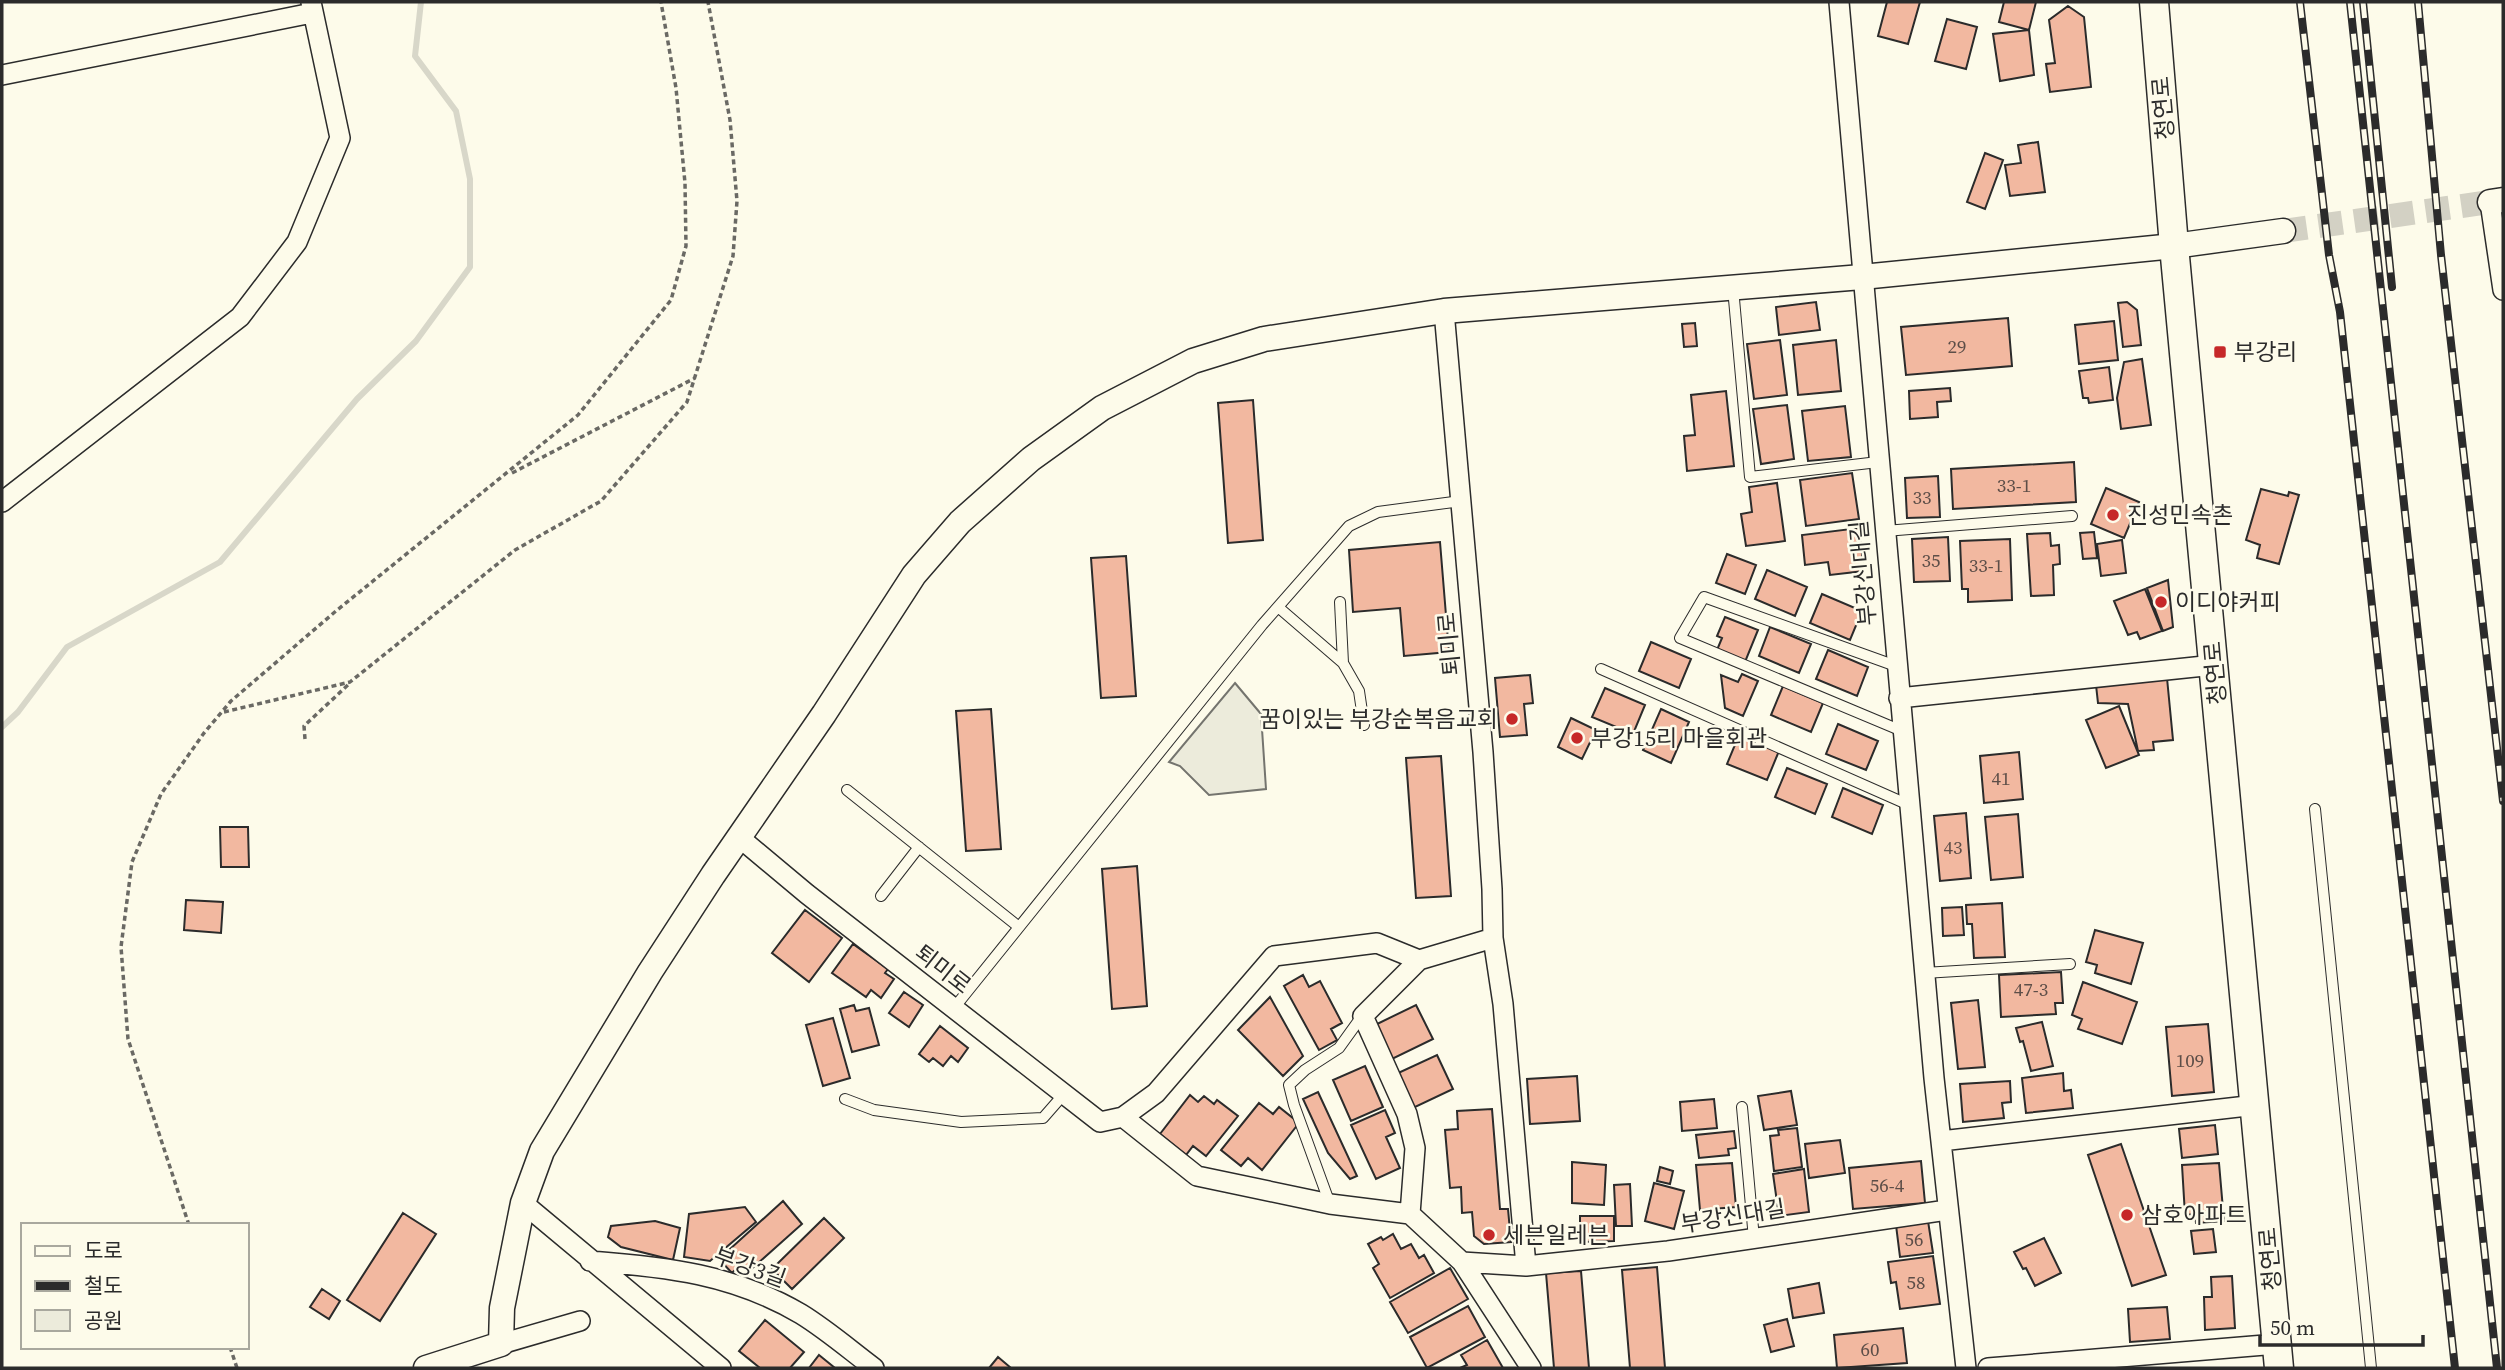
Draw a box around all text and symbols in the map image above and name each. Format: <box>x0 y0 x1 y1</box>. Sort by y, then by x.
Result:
street label: 청연로 <box>2144 75 2182 141</box>
house number: 29 <box>1947 333 1967 359</box>
place label: 부강리 <box>2234 336 2297 368</box>
marker: 부강리 <box>2212 344 2228 360</box>
house number: 33-1 <box>1997 472 2031 498</box>
house number: 33 <box>1912 484 1932 510</box>
place label: 진성민속촌 <box>2127 499 2233 531</box>
marker: 진성민속촌 <box>2105 507 2121 523</box>
street label: 부강신대길 <box>1842 519 1884 627</box>
house number: 35 <box>1921 547 1941 573</box>
house number: 33-1 <box>1969 552 2003 578</box>
place label: 이디야커피 <box>2175 586 2281 618</box>
marker: 이디야커피 <box>2153 594 2169 610</box>
street label: 퇴미로 <box>1430 611 1468 677</box>
street label: 청연로 <box>2196 640 2234 706</box>
place label: 꿈이있는 부강순복음교회 <box>1260 703 1498 735</box>
marker: 꿈이있는 부강순복음교회 <box>1504 711 1520 727</box>
place label: 부강15리 마을회관 <box>1591 722 1767 754</box>
marker: 부강15리 마을회관 <box>1569 730 1585 746</box>
house number: 41 <box>1991 765 2011 791</box>
house number: 43 <box>1943 834 1963 860</box>
street label: 퇴미로 <box>908 937 978 1001</box>
house number: 47-3 <box>2014 976 2048 1002</box>
house number: 109 <box>2176 1047 2204 1073</box>
house number: 56-4 <box>1870 1172 1905 1198</box>
street label: 부강신대길 <box>1678 1192 1788 1240</box>
place label: 삼호아파트 <box>2141 1199 2247 1231</box>
marker: 삼호아파트 <box>2119 1207 2135 1223</box>
place label: 세븐일레븐 <box>1503 1219 1609 1251</box>
legend <box>21 1223 248 1349</box>
house number: 56 <box>1904 1226 1924 1252</box>
street label: 청연로 <box>2251 1226 2289 1292</box>
marker: 세븐일레븐 <box>1481 1227 1497 1243</box>
text: 도로 <box>84 1236 123 1265</box>
street label: 부강3길 <box>709 1239 791 1295</box>
house number: 58 <box>1906 1269 1926 1295</box>
text: 철도 <box>84 1271 123 1300</box>
scale bar <box>2260 1304 2423 1348</box>
text: 공원 <box>84 1306 123 1335</box>
text: 50 m <box>2270 1313 2315 1342</box>
house number: 60 <box>1860 1336 1880 1362</box>

